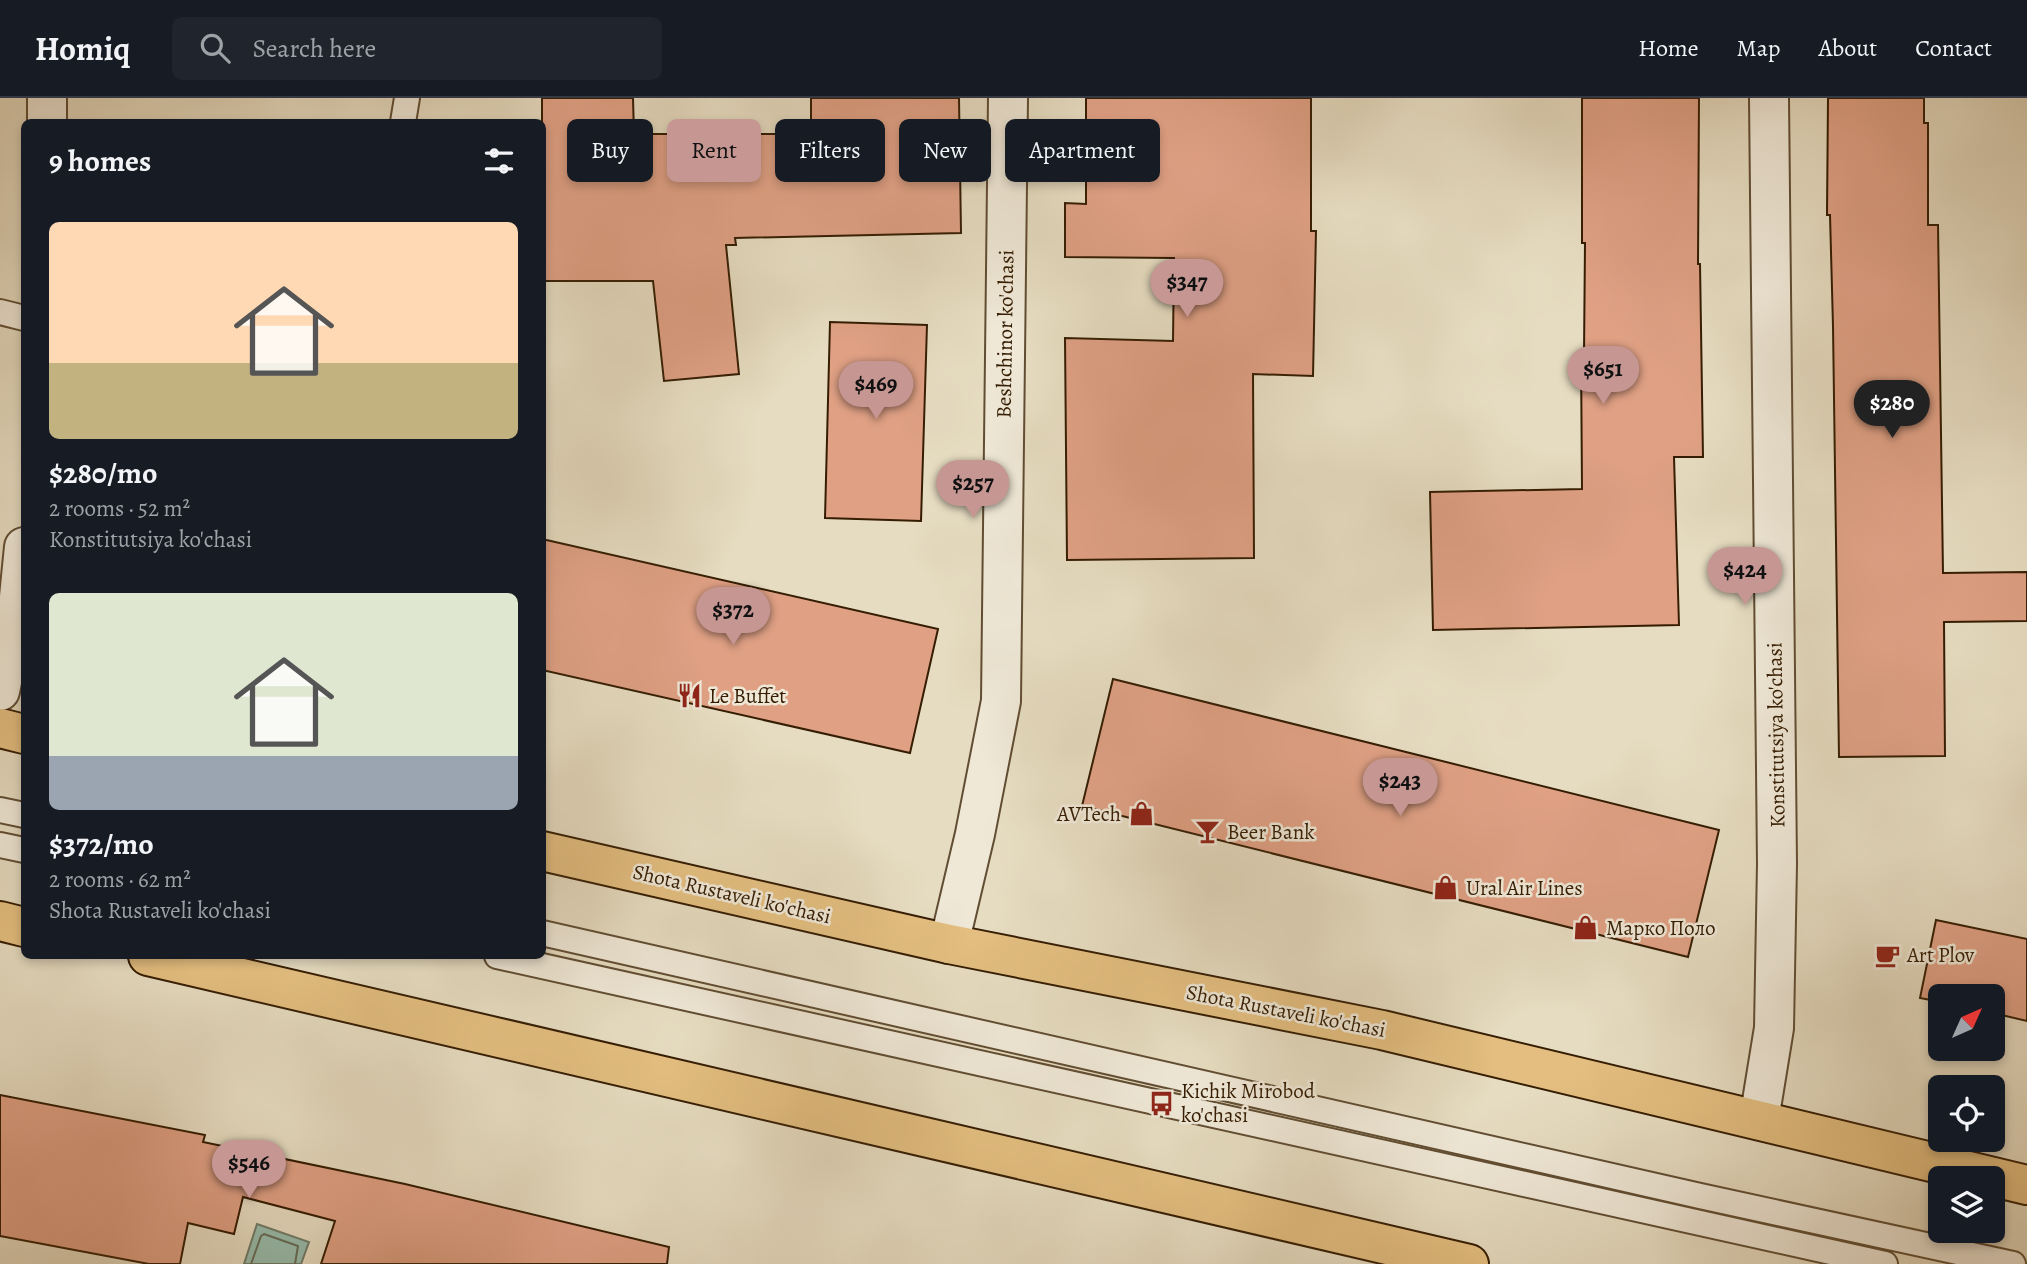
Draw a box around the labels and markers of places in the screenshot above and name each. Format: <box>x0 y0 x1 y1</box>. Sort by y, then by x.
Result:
pin: $347 <box>1146 260 1228 319</box>
pin: $651 <box>1562 346 1644 406</box>
pin: $469 <box>835 362 917 421</box>
pin: $280 <box>1851 380 1933 440</box>
pin: $257 <box>932 460 1014 520</box>
pin: $424 <box>1704 547 1786 607</box>
pin: $372 <box>692 588 774 647</box>
restaurant icon: Le Buffet <box>675 682 703 710</box>
place label: Le Buffet <box>709 682 786 710</box>
pin: $243 <box>1359 758 1441 818</box>
place label: AVTech <box>1056 800 1121 828</box>
shop icon: AVTech <box>1127 800 1155 828</box>
bar icon: Beer Bank <box>1193 818 1221 846</box>
place label: Beer Bank <box>1227 818 1315 846</box>
shop icon: Ural Air Lines <box>1432 874 1460 902</box>
place label: Ural Air Lines <box>1466 874 1583 902</box>
shop icon: Марко Поло <box>1572 914 1600 942</box>
place label: Марко Поло <box>1606 914 1716 942</box>
cafe icon: Art Plov <box>1873 941 1901 969</box>
place label: Art Plov <box>1906 941 1975 969</box>
place label: Kichik Mirobod ko'chasi <box>1181 1077 1316 1129</box>
bus stop icon: Kichik Mirobod ko'chasi <box>1147 1089 1175 1117</box>
pin: $546 <box>208 1140 290 1200</box>

